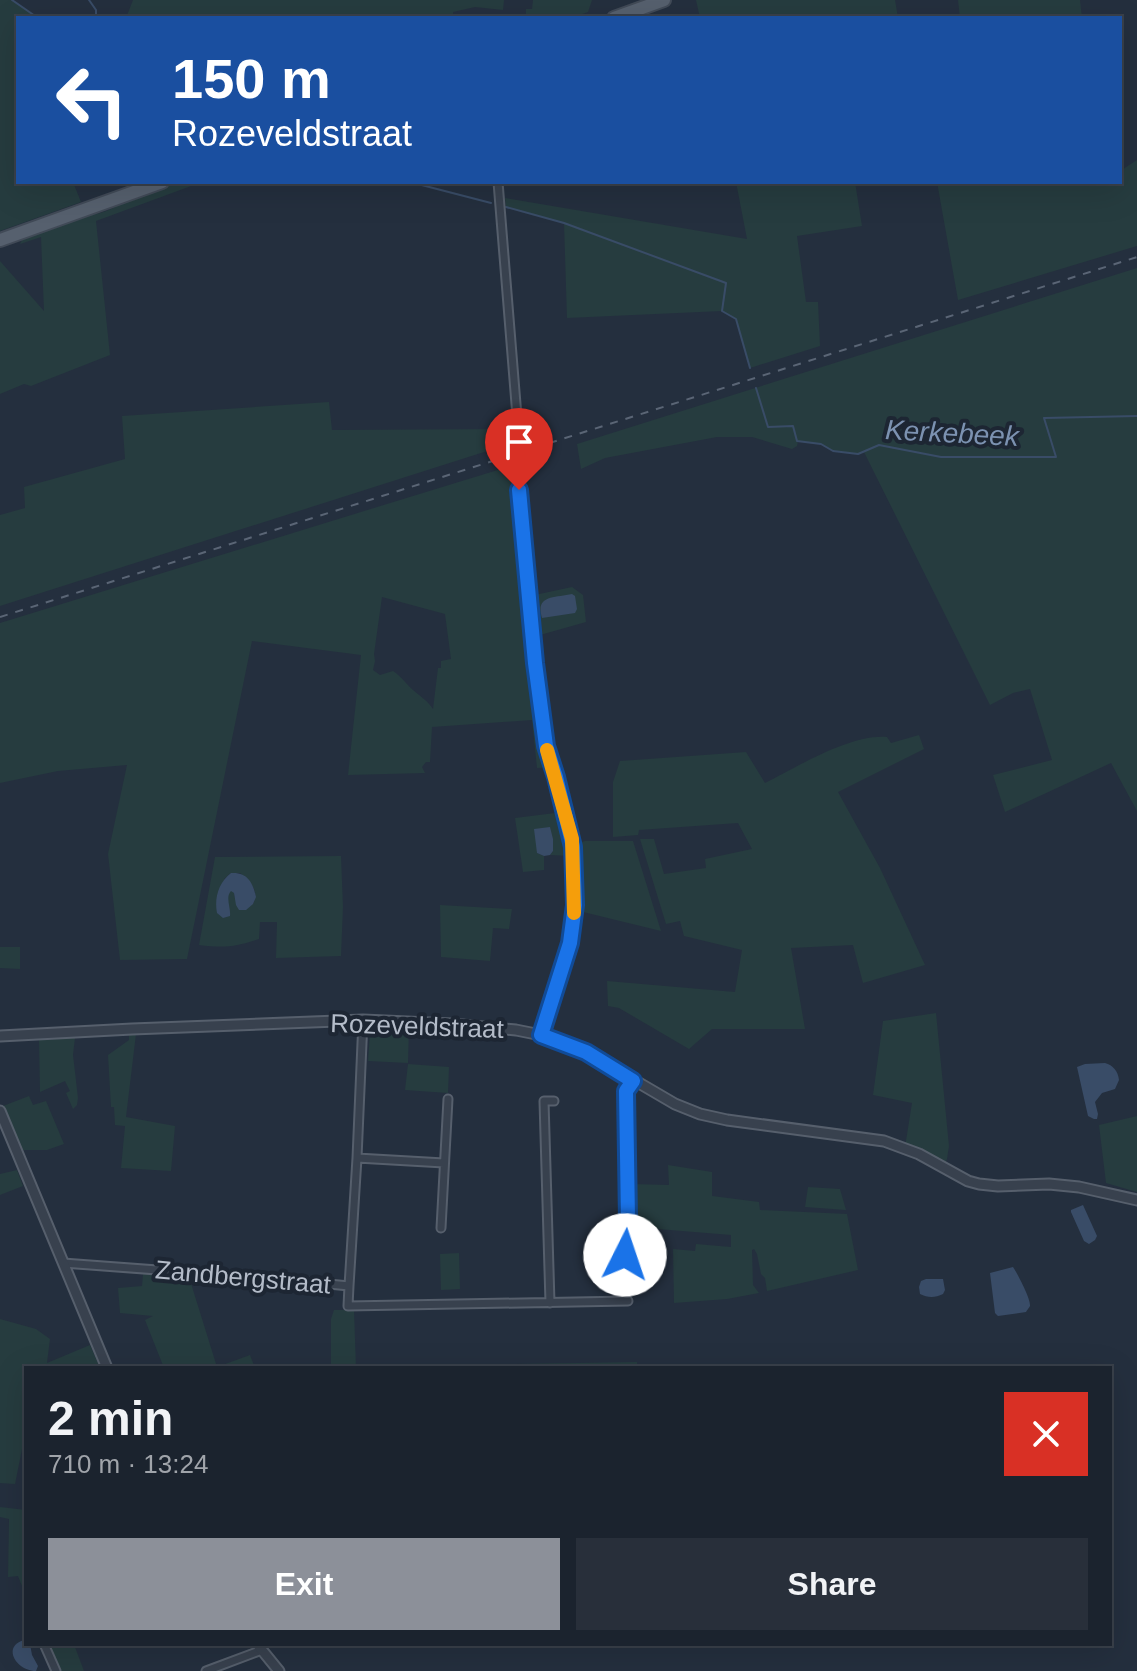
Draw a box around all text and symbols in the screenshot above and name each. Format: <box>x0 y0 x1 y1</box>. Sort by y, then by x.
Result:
text: 150 m <box>172 47 331 110</box>
icon: left <box>40 48 144 152</box>
text: Rozeveldstraat <box>172 113 412 154</box>
pin <box>485 408 553 490</box>
water label: Kerkebeek <box>884 414 1022 452</box>
icon: arrive <box>497 420 541 464</box>
street label: Rozeveldstraat <box>330 1008 505 1044</box>
position arrow <box>583 1213 667 1297</box>
street label: Zandbergstraat <box>154 1254 333 1300</box>
text: 2 min <box>48 1392 173 1445</box>
button: close <box>1004 1392 1088 1476</box>
text: 710 m · 13:24 <box>48 1449 208 1479</box>
button: Exit <box>48 1538 560 1630</box>
button: Share <box>576 1538 1088 1630</box>

